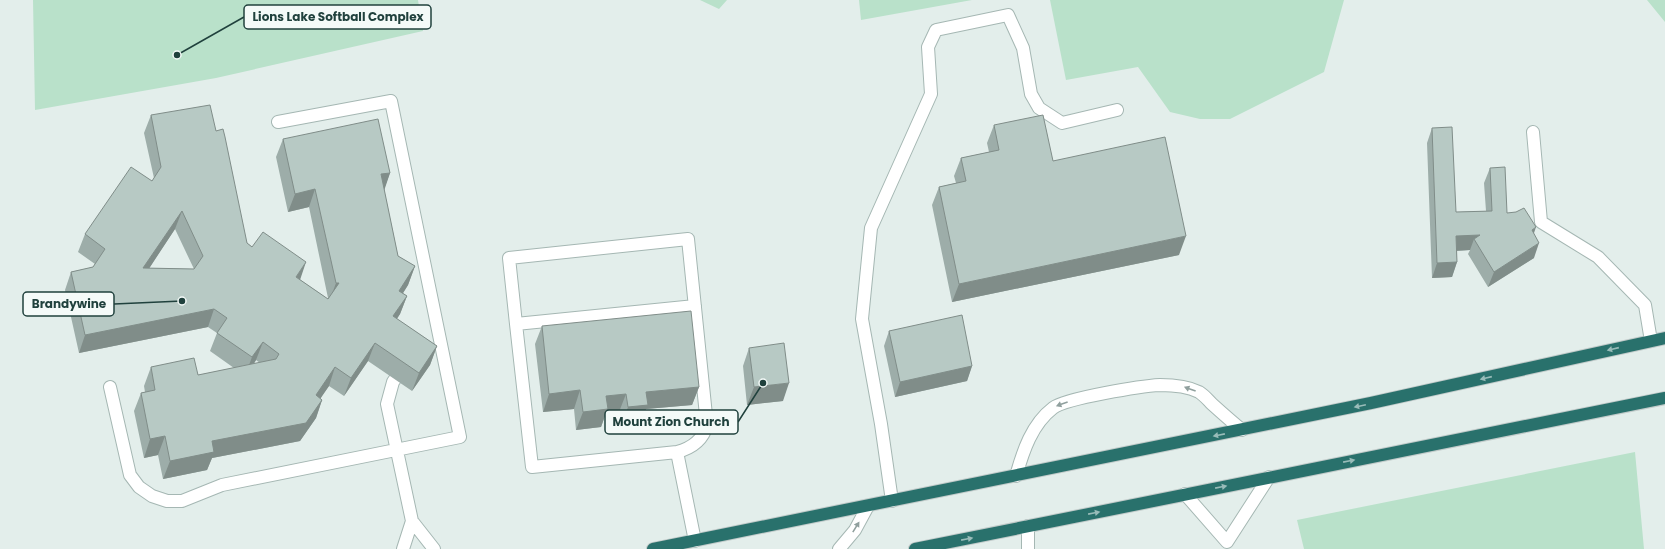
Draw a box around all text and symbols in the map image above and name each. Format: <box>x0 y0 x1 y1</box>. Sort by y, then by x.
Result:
callout: Lions Lake Softball Complex <box>244 5 431 29</box>
text: Lions Lake Softball Complex <box>252 8 425 25</box>
callout: Brandywine <box>23 292 114 316</box>
text: Brandywine <box>32 295 107 312</box>
one-way arrow <box>1607 347 1620 353</box>
one-way arrow <box>1480 375 1493 381</box>
one-way arrow <box>1184 385 1196 391</box>
one-way arrow <box>1056 401 1068 407</box>
one-way arrow <box>1353 403 1366 409</box>
callout: Mount Zion Church <box>605 410 738 434</box>
text: Mount Zion Church <box>612 413 730 430</box>
one-way arrow <box>1212 432 1225 438</box>
one-way arrow <box>1343 458 1355 464</box>
one-way arrow <box>1215 484 1228 490</box>
one-way arrow <box>1088 509 1100 515</box>
one-way arrow <box>852 522 860 532</box>
one-way arrow <box>960 535 973 541</box>

